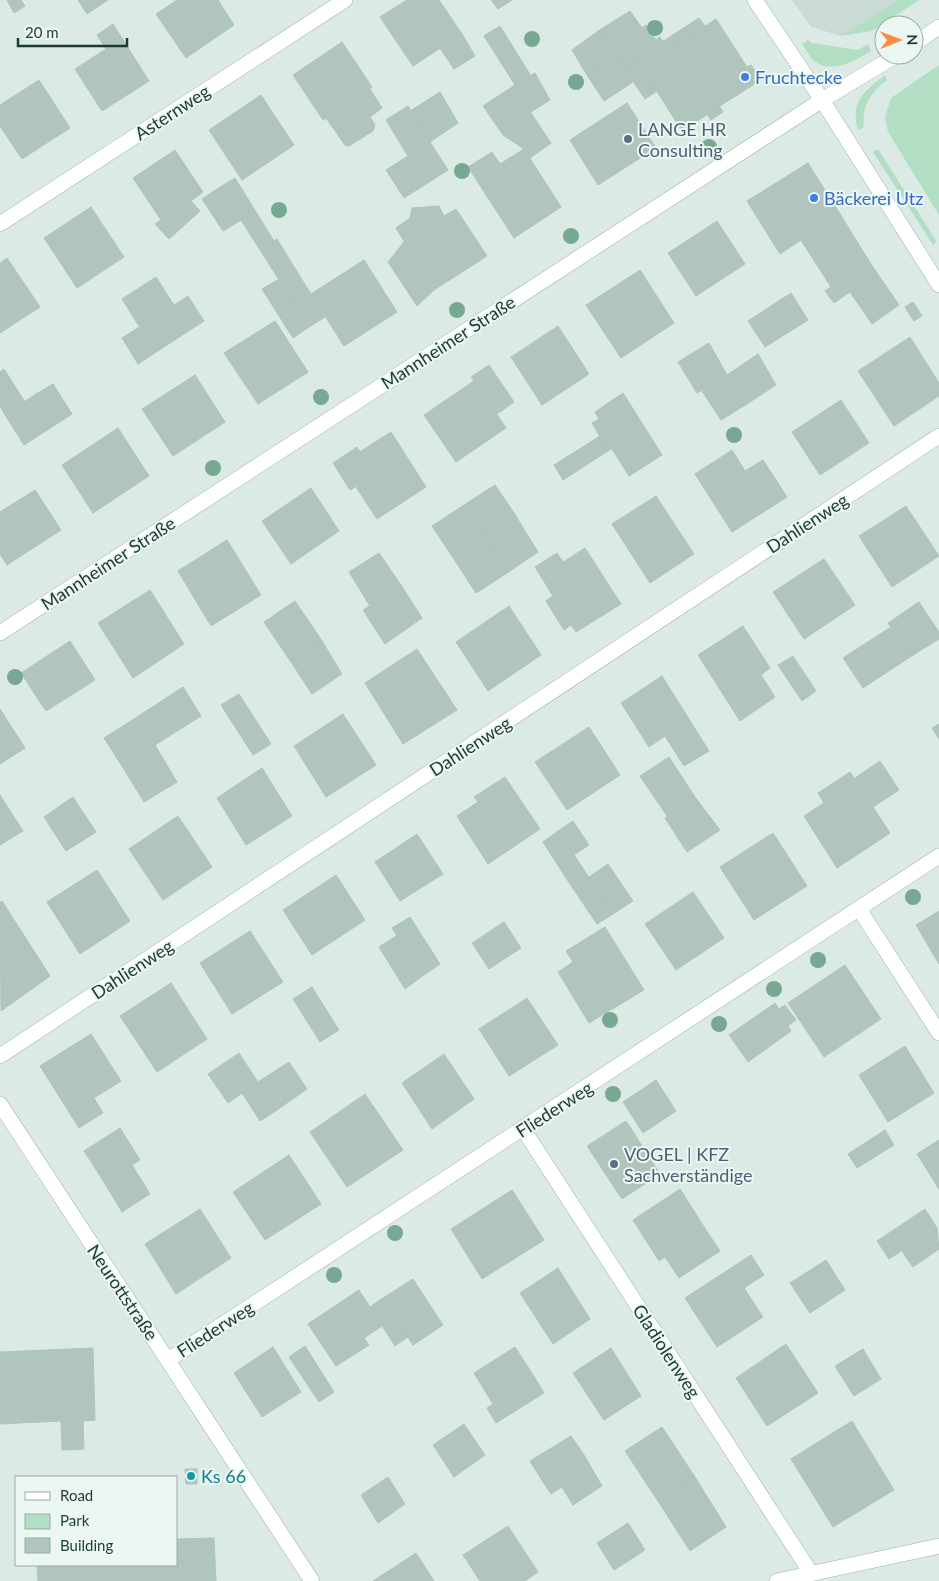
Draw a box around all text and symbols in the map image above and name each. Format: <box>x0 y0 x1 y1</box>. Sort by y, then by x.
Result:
scale bar <box>18 15 126 47</box>
north arrow <box>874 15 924 65</box>
text: 20 m <box>25 23 59 41</box>
text: N <box>904 34 921 45</box>
place label: Fruchtecke <box>755 66 842 88</box>
marker: Fruchtecke <box>739 71 751 83</box>
street label: Asternweg <box>130 80 214 144</box>
place label: LANGE HR Consulting <box>638 118 727 161</box>
marker: LANGE HR Consulting <box>622 133 634 145</box>
place label: Bäckerei Utz <box>824 187 923 209</box>
marker: Bäckerei Utz <box>808 192 820 204</box>
street label: Mannheimer Straße <box>377 290 519 394</box>
street label: Dahlienweg <box>762 488 852 558</box>
street label: Mannheimer Straße <box>37 511 179 615</box>
street label: Dahlienweg <box>425 711 515 781</box>
street label: Dahlienweg <box>87 934 177 1004</box>
street label: Fliederweg <box>511 1076 597 1142</box>
place label: VOGEL | KFZ Sachverständige <box>624 1143 752 1186</box>
marker: VOGEL | KFZ Sachverständige <box>608 1158 620 1170</box>
street label: Neurottstraße <box>83 1240 163 1344</box>
street label: Fliederweg <box>172 1296 258 1362</box>
street label: Gladiolenweg <box>629 1300 705 1402</box>
place label: Ks 66 <box>201 1465 246 1487</box>
marker: Ks 66 <box>185 1470 197 1482</box>
legend <box>15 1476 178 1566</box>
text: Road <box>60 1486 93 1504</box>
text: Park <box>60 1511 90 1529</box>
text: Building <box>60 1536 113 1554</box>

